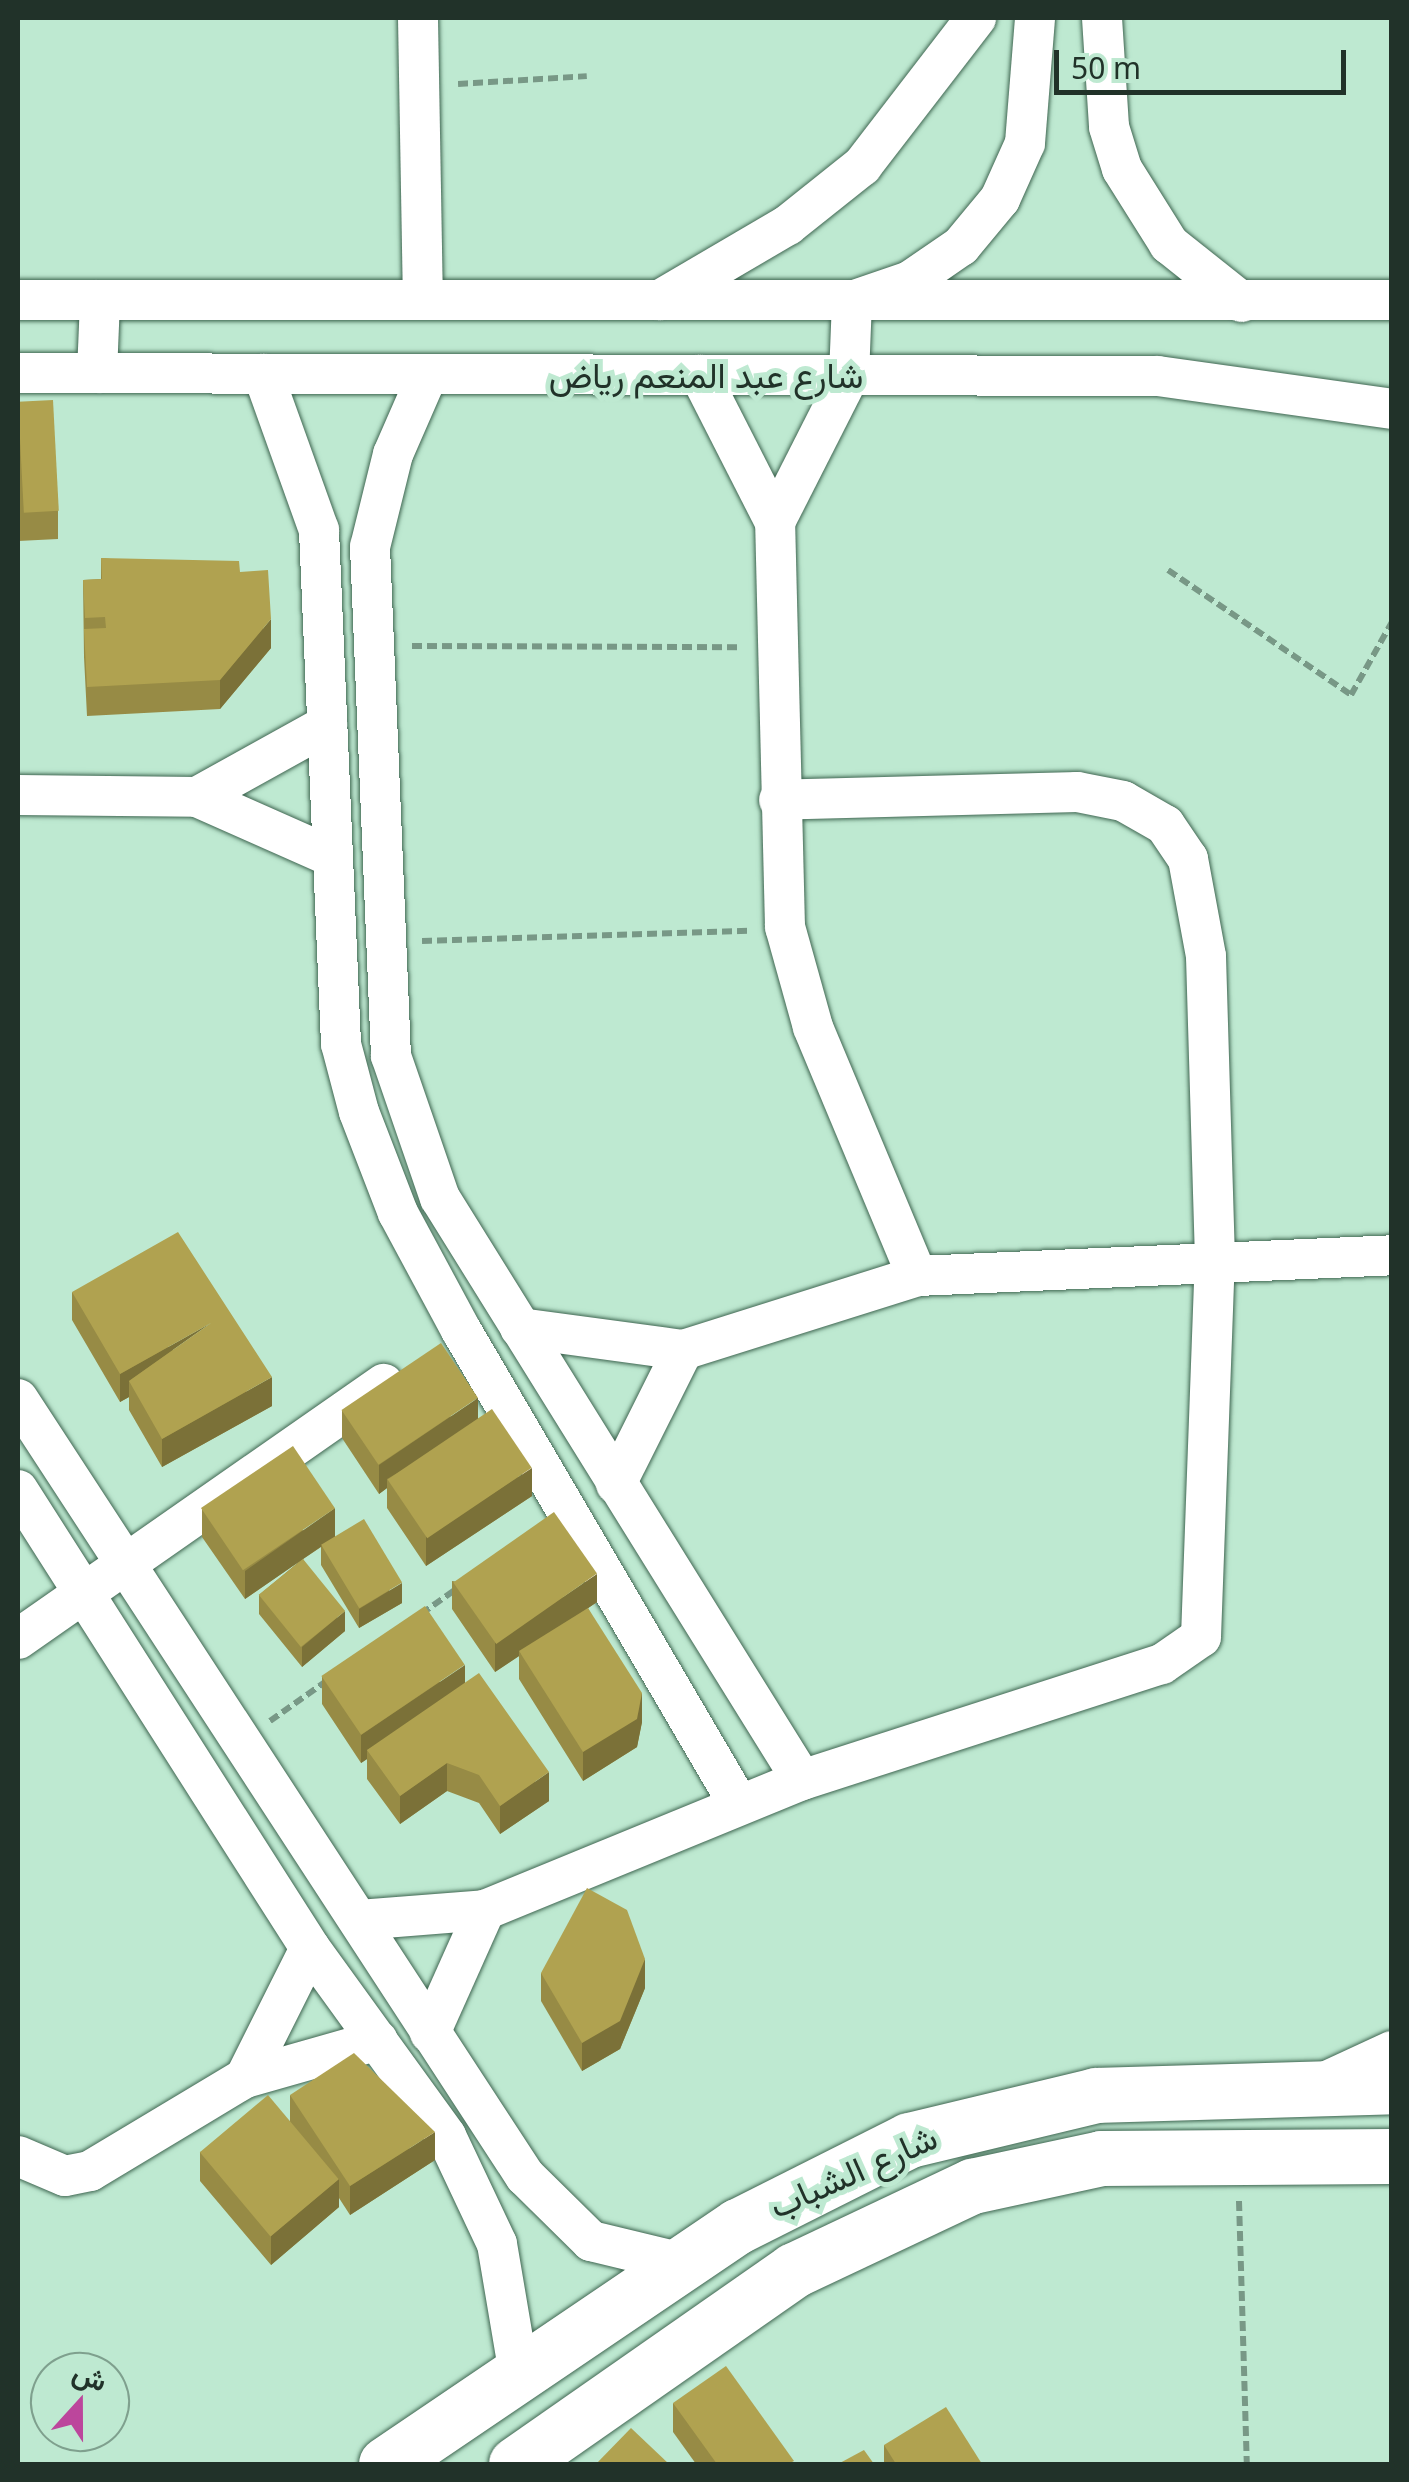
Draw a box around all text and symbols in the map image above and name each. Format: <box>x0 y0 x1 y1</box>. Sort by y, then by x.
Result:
scale bar <box>1059 30 1352 92</box>
text: 50 m <box>1071 47 1141 88</box>
street label: شارع عبد المنعم رياض <box>549 354 863 396</box>
street label: شارع الشباب <box>763 2115 943 2227</box>
north arrow <box>30 2352 130 2452</box>
text: ش <box>68 2352 113 2400</box>

